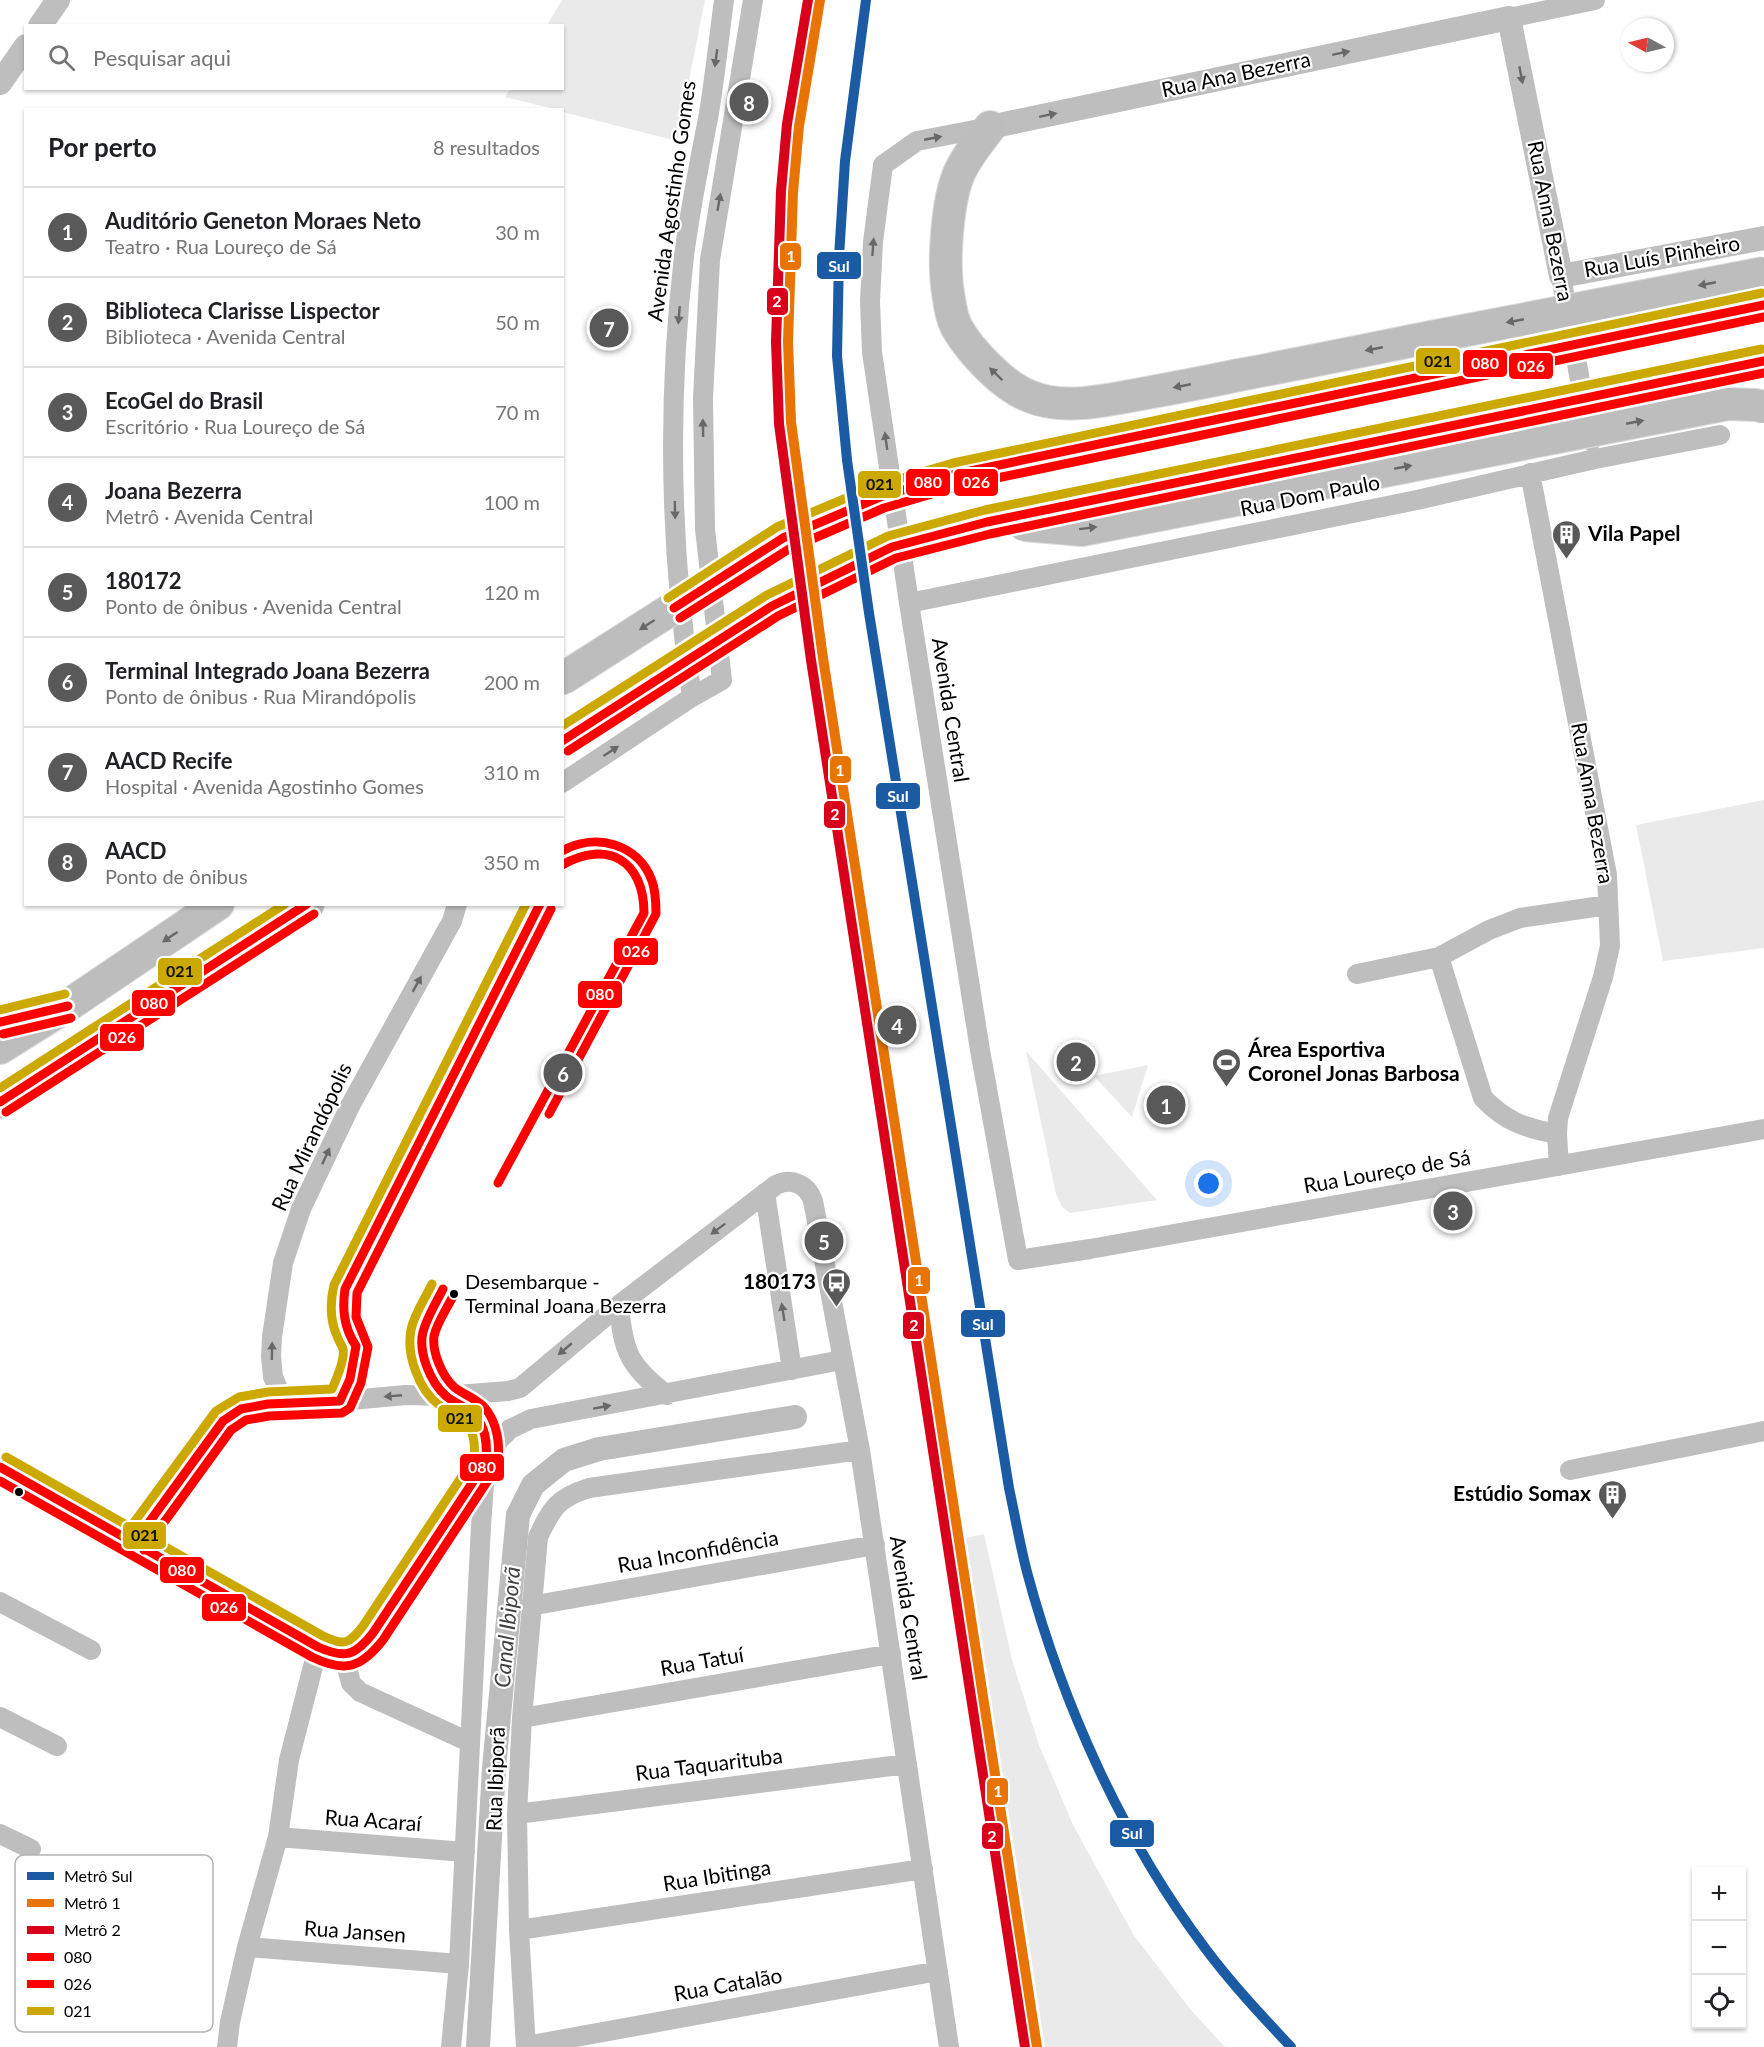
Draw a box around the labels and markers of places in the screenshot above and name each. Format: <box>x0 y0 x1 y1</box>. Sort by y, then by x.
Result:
pin: 8 <box>730 80 768 124</box>
pin: 7 <box>590 306 628 350</box>
building icon: Vila Papel <box>1551 518 1583 560</box>
place label: Vila Papel <box>1587 520 1681 545</box>
pin: 4 <box>878 1002 916 1048</box>
place label: Área Esportiva Coronel Jonas Barbosa <box>1247 1036 1460 1085</box>
pin: 2 <box>1056 1040 1096 1084</box>
sports icon: Área Esportiva Coronel Jonas Barbosa <box>1211 1046 1243 1088</box>
pin: 6 <box>544 1050 582 1096</box>
pin: 1 <box>1146 1082 1186 1128</box>
pin: 3 <box>1434 1188 1472 1234</box>
pin: 5 <box>804 1218 844 1264</box>
bus stop icon: 180173 <box>821 1266 853 1308</box>
place label: 180173 <box>743 1268 816 1293</box>
place label: Desembarque - Terminal Joana Bezerra <box>465 1269 667 1317</box>
marker: Desembarque - Terminal Joana Bezerra <box>448 1288 460 1300</box>
building icon: Estúdio Somax <box>1596 1478 1628 1520</box>
place label: Estúdio Somax <box>1453 1480 1591 1505</box>
unlabelled marker <box>13 1486 25 1498</box>

